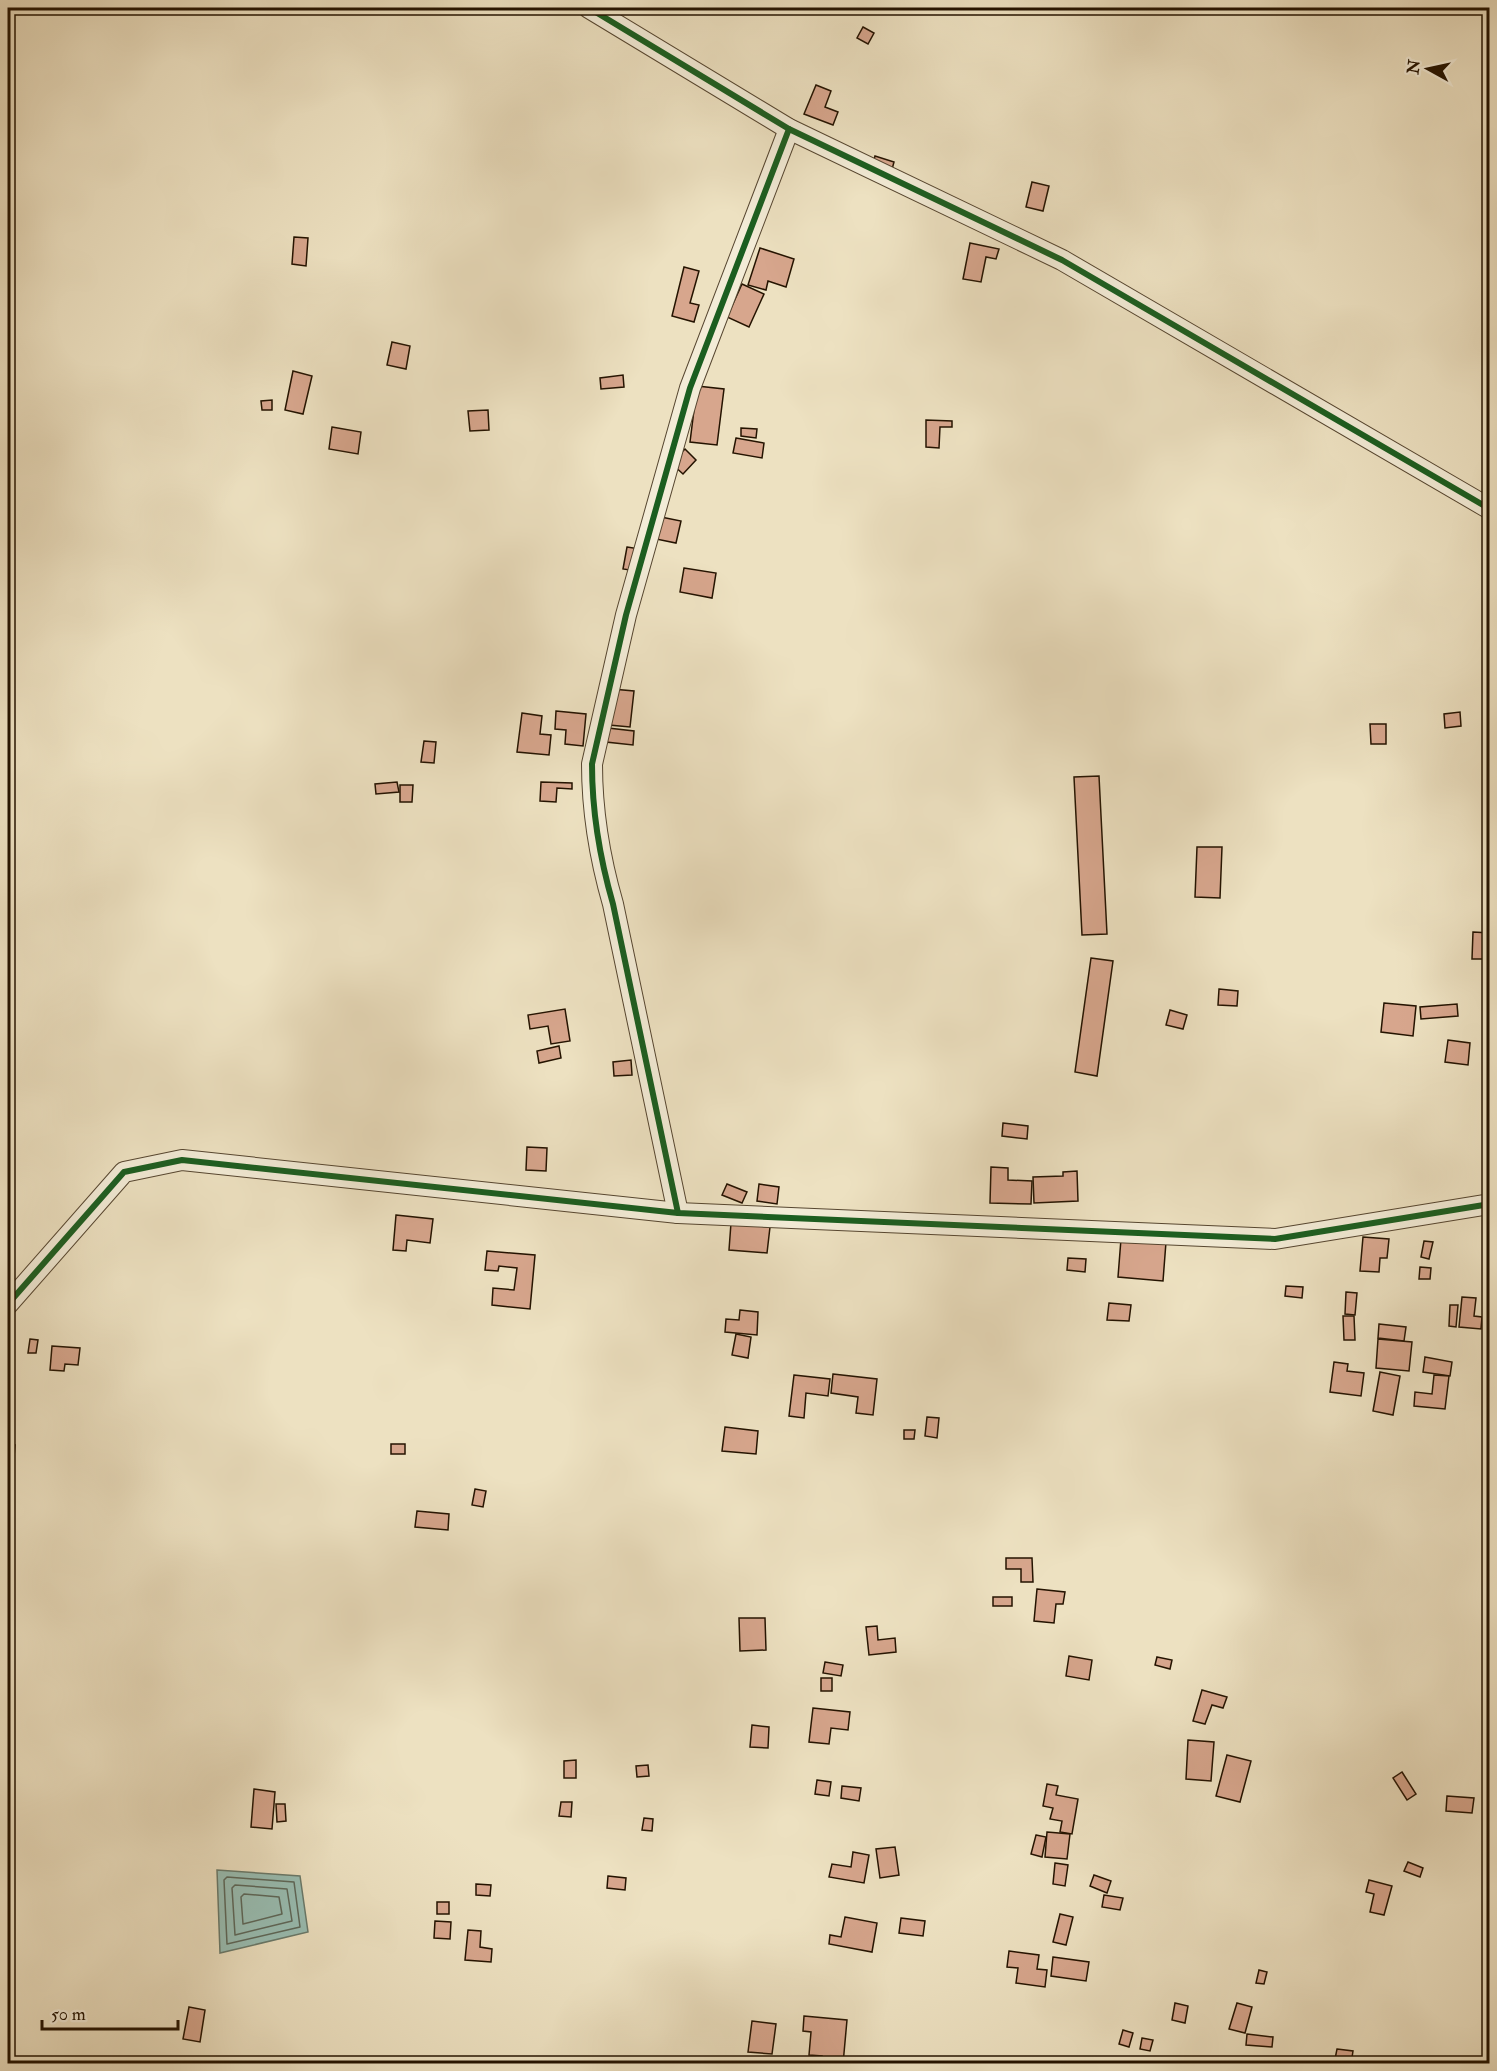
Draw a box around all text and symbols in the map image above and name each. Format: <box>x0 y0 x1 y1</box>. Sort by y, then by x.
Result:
north arrow <box>1398 39 1458 99</box>
text: N <box>1403 58 1425 77</box>
scale bar <box>42 1993 178 2031</box>
text: 50 m <box>51 2003 86 2026</box>

